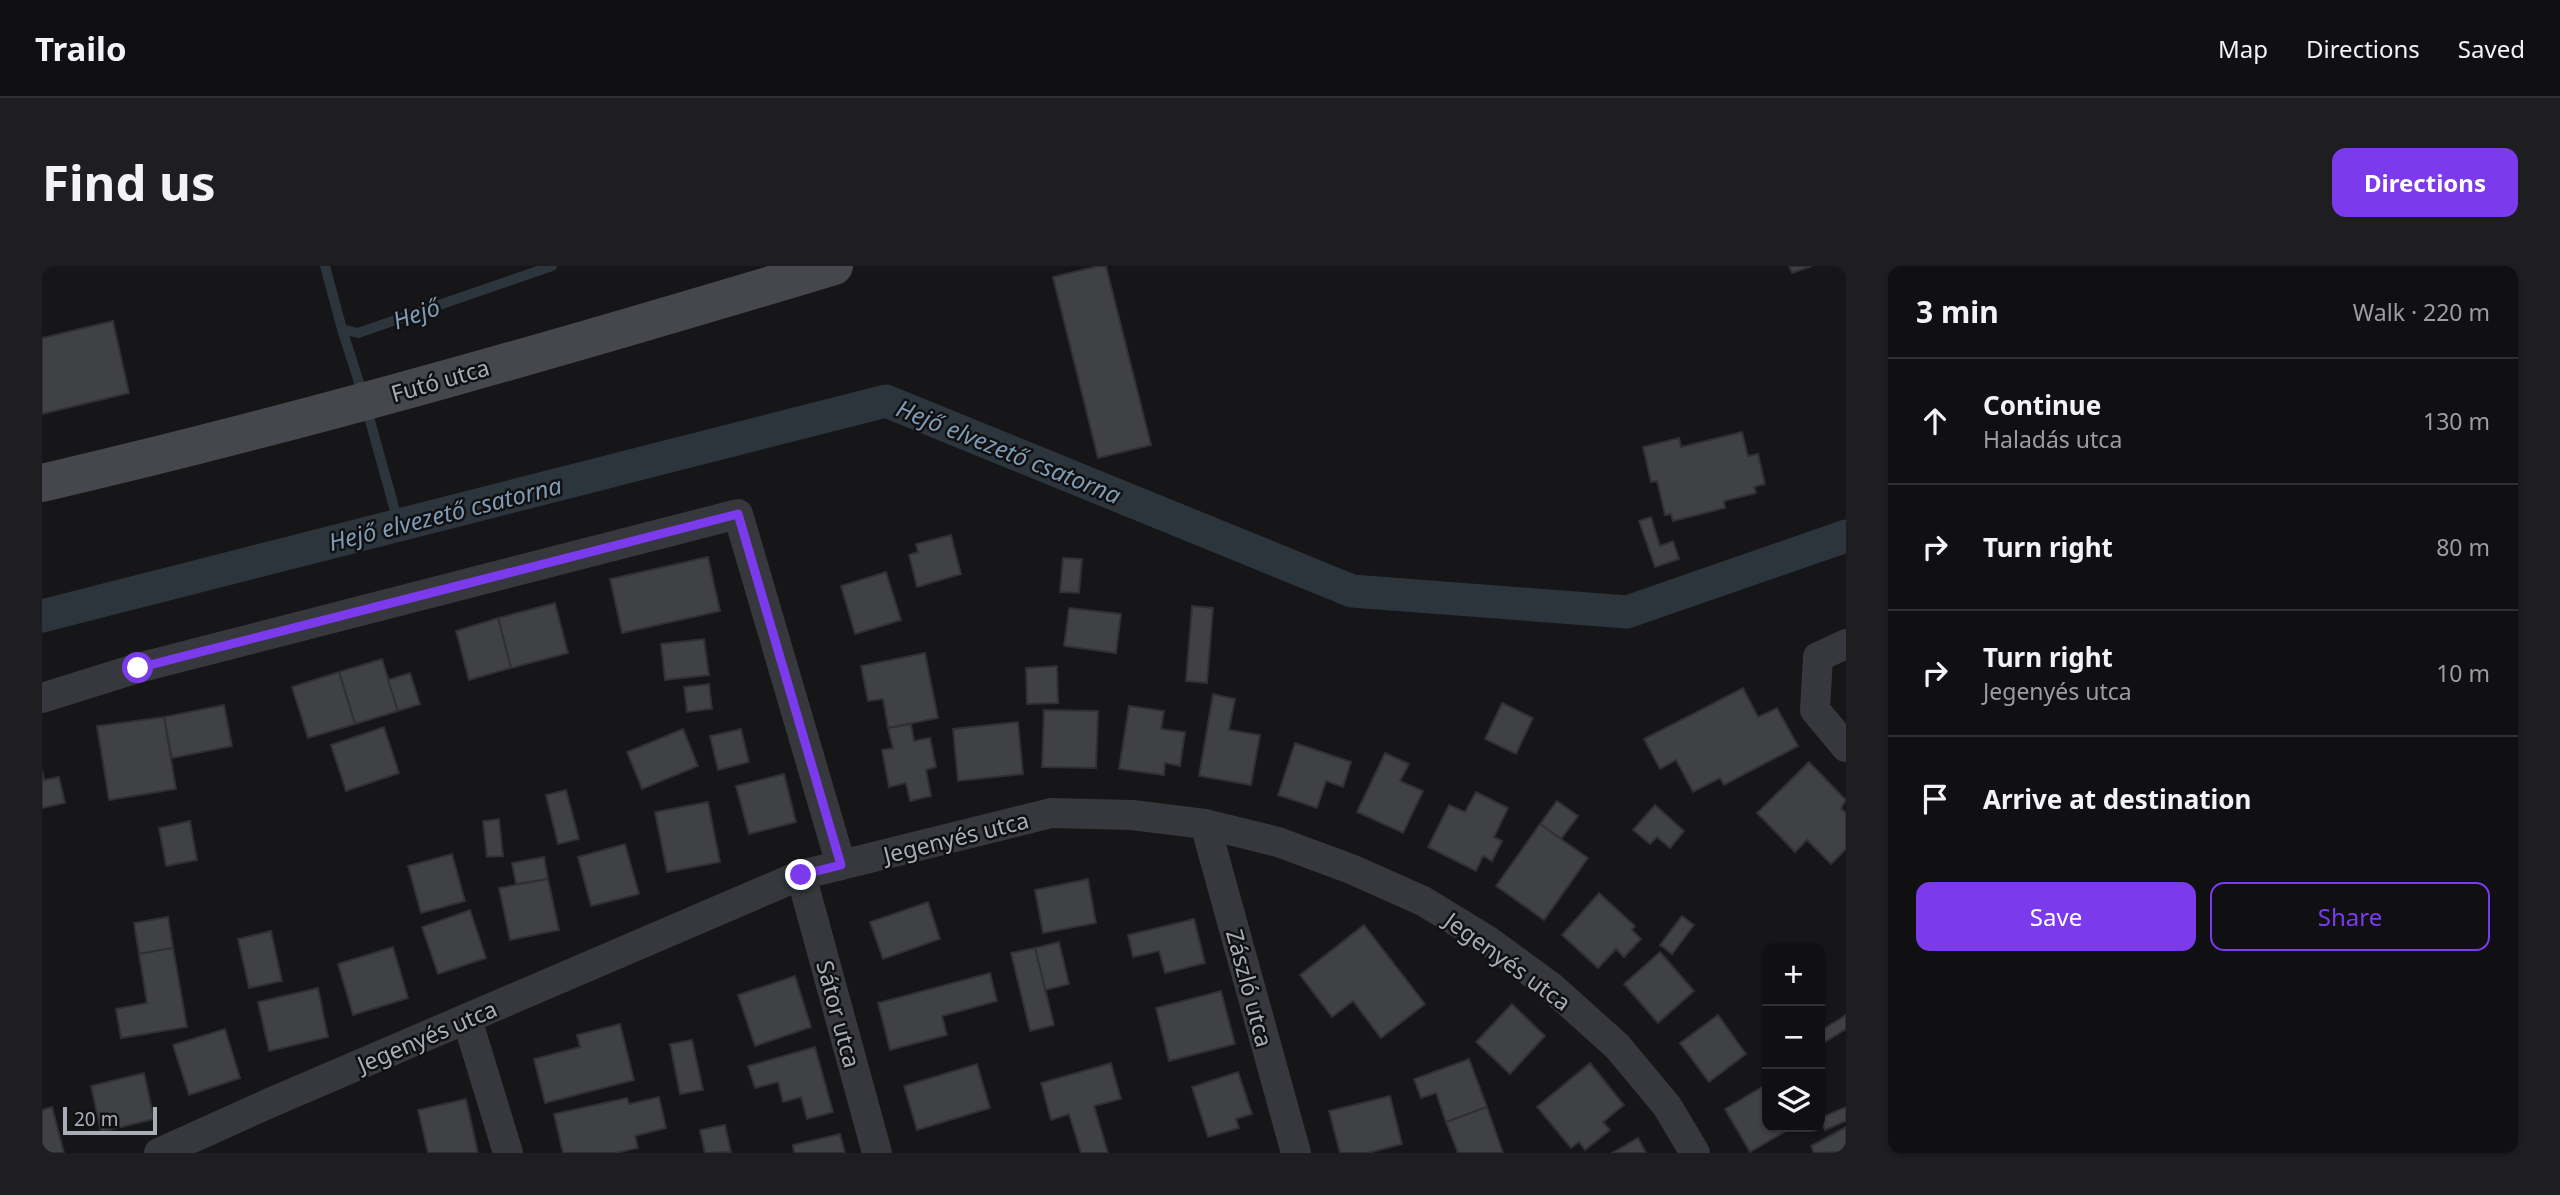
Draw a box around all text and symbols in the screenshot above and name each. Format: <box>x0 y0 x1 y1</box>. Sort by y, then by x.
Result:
text: Trailo <box>35 26 127 71</box>
text: Map <box>2218 32 2268 65</box>
text: Directions <box>2306 32 2420 65</box>
text: Saved <box>2458 32 2525 65</box>
button: Directions <box>2332 148 2518 217</box>
text: Find us <box>42 149 216 215</box>
water label: Hejő <box>388 289 445 336</box>
text: 3 min <box>1916 291 1999 332</box>
text: Walk · 220 m <box>2353 296 2490 328</box>
street label: Futó utca <box>387 351 493 409</box>
text: Continue <box>1983 387 2101 423</box>
water label: Hejő elvezető csatorna <box>892 391 1126 511</box>
icon: ahead <box>1916 402 1954 440</box>
text: 130 m <box>2423 405 2490 437</box>
text: Haladás utca <box>1983 423 2122 455</box>
water label: Hejő elvezető csatorna <box>325 468 565 558</box>
icon: right <box>1916 528 1954 566</box>
text: Turn right <box>1983 529 2113 565</box>
text: 80 m <box>2436 531 2490 563</box>
text: Turn right <box>1983 639 2113 675</box>
route start <box>122 652 153 683</box>
icon: right <box>1916 654 1954 692</box>
text: 10 m <box>2436 657 2490 689</box>
text: Jegenyés utca <box>1983 675 2132 707</box>
icon: arrive <box>1916 780 1954 818</box>
text: Arrive at destination <box>1983 781 2252 817</box>
street label: Jegenyés utca <box>878 803 1032 871</box>
route end <box>785 859 816 890</box>
button: Save <box>1916 882 2196 951</box>
button: Share <box>2210 882 2490 951</box>
street label: Jegenyés utca <box>1437 903 1578 1018</box>
street label: Zászló utca <box>1219 926 1281 1050</box>
map controls <box>1762 943 1825 1132</box>
button: + <box>1762 943 1825 1006</box>
street label: Sátor utca <box>809 957 869 1071</box>
street label: Jegenyés utca <box>350 992 502 1081</box>
button: − <box>1762 1006 1825 1069</box>
button: layers <box>1762 1069 1825 1132</box>
scale bar <box>63 1104 158 1136</box>
text: 20 m <box>74 1106 118 1132</box>

